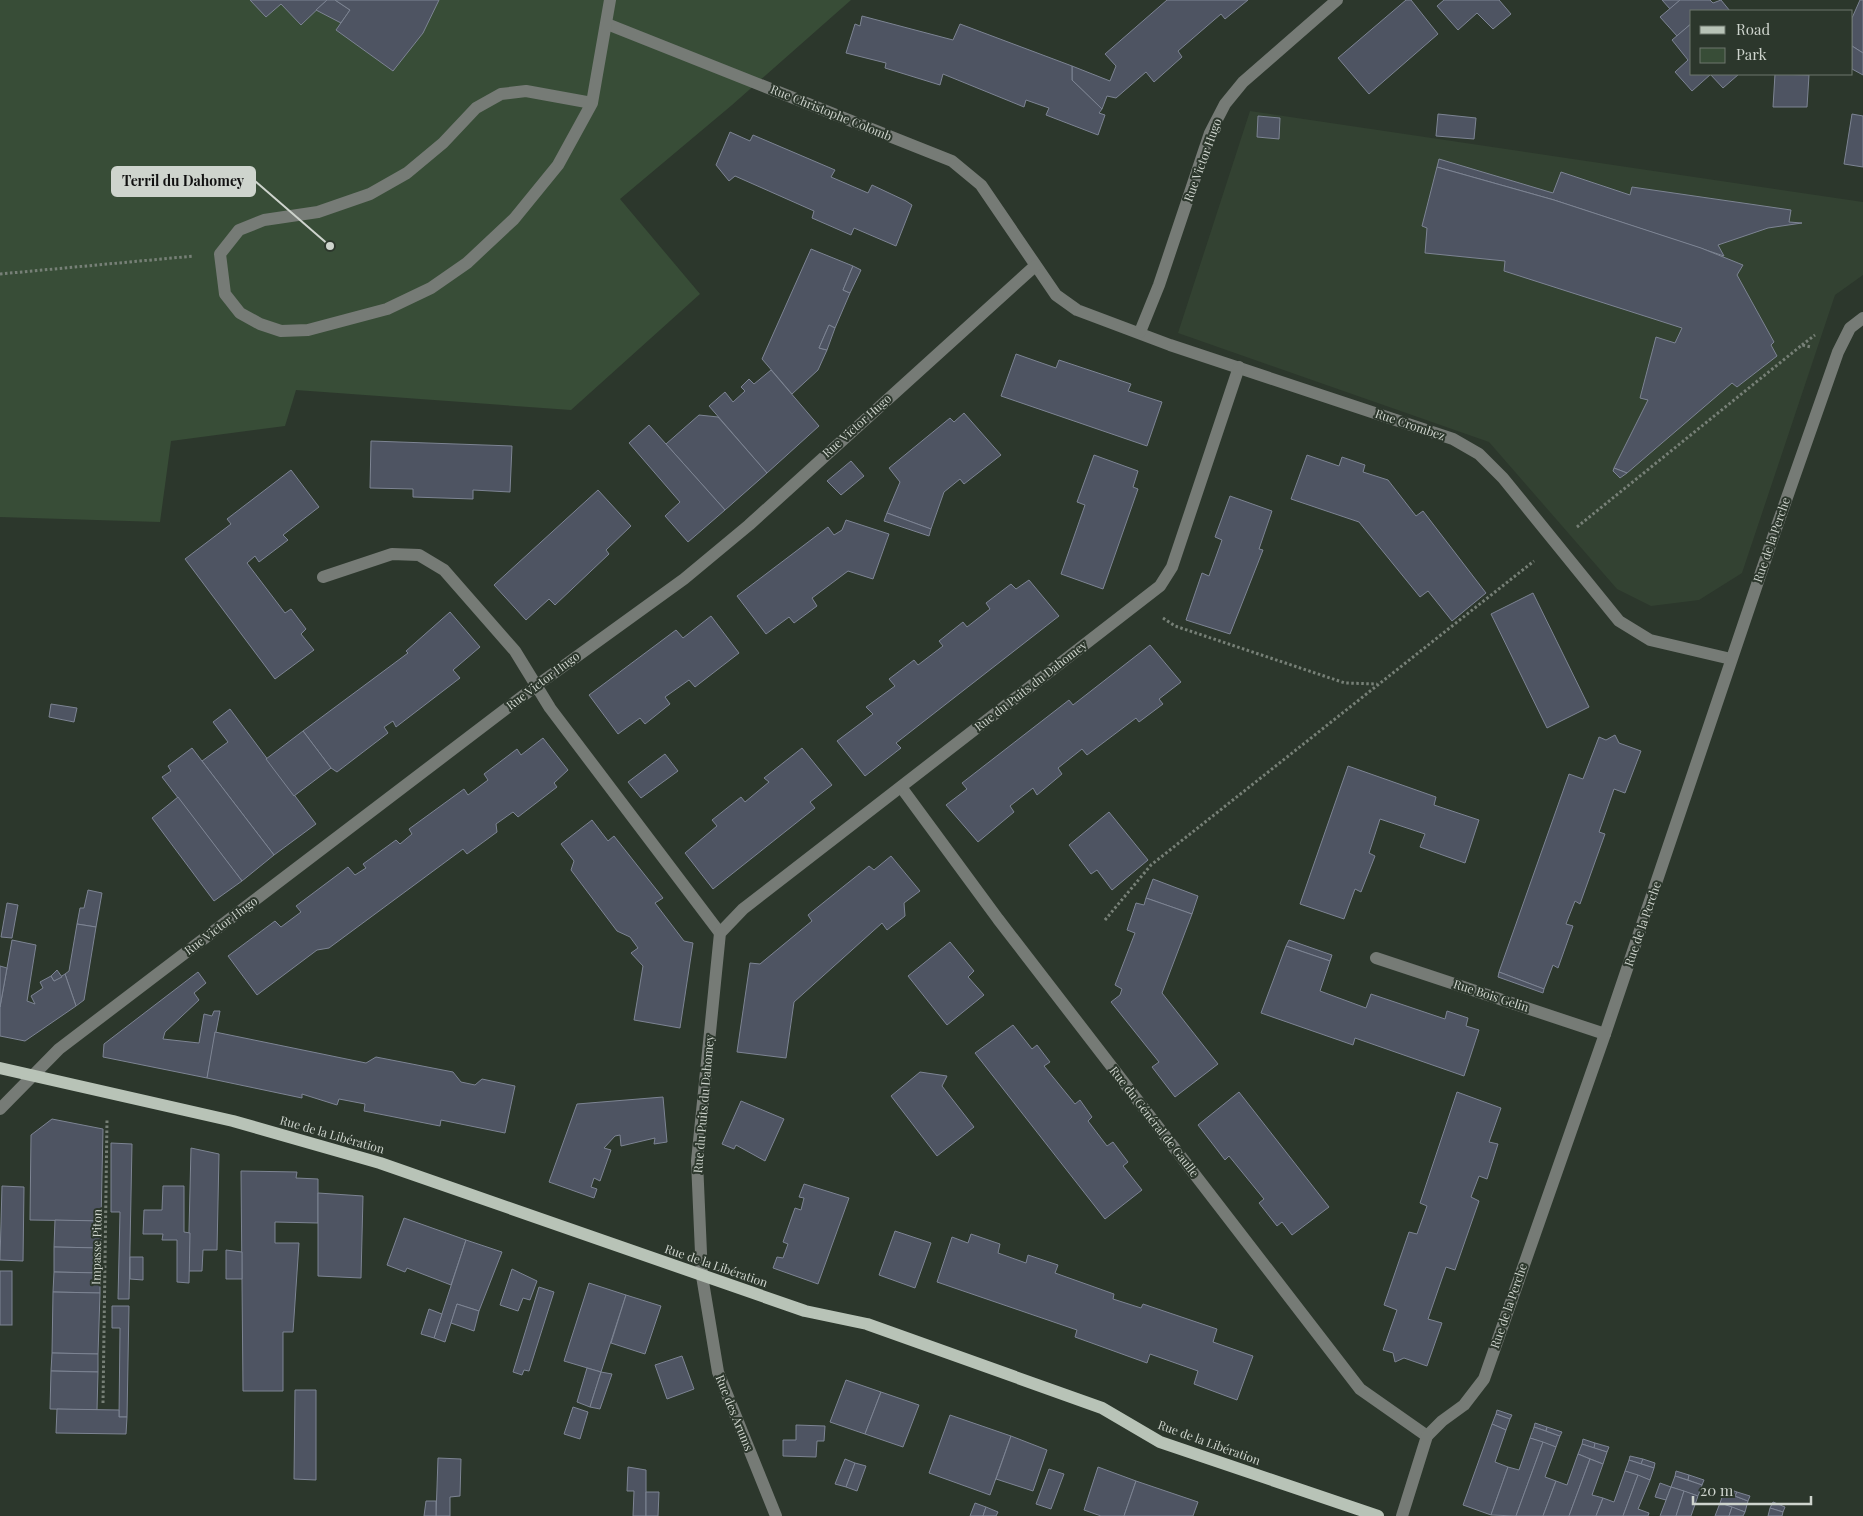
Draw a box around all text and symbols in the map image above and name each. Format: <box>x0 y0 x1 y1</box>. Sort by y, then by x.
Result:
legend <box>1690 10 1853 75</box>
text: Road <box>1736 19 1770 39</box>
text: Park <box>1736 44 1768 64</box>
street label: Rue Christophe Colomb <box>768 80 895 144</box>
street label: Rue Victor Hugo <box>1180 115 1225 204</box>
callout: Terril du Dahomey <box>112 167 255 196</box>
text: Terril du Dahomey <box>122 171 245 190</box>
street label: Rue Victor Hugo <box>818 390 895 461</box>
street label: Rue Crombez <box>1373 405 1448 444</box>
street label: Rue de la Perche <box>1749 495 1793 584</box>
street label: Rue du Puits du Dahomey <box>971 636 1090 734</box>
street label: Rue Victor Hugo <box>503 647 583 713</box>
street label: Rue de la Perche <box>1620 879 1664 968</box>
street label: Rue Victor Hugo <box>181 892 261 958</box>
street label: Rue Bois Gelin <box>1452 975 1531 1015</box>
street label: Rue du Puits du Dahomey <box>689 1034 717 1174</box>
street label: Rue du Général de Gaulle <box>1106 1063 1203 1180</box>
street label: Rue de la Libération <box>278 1111 386 1157</box>
street label: Impasse Piton <box>87 1209 105 1285</box>
street label: Rue de la Libération <box>663 1240 770 1290</box>
street label: Rue de la Perche <box>1486 1261 1530 1350</box>
street label: Rue des Arums <box>712 1372 757 1453</box>
street label: Rue de la Libération <box>1156 1416 1263 1468</box>
scale bar <box>1693 1474 1810 1506</box>
text: 20 m <box>1700 1480 1734 1500</box>

